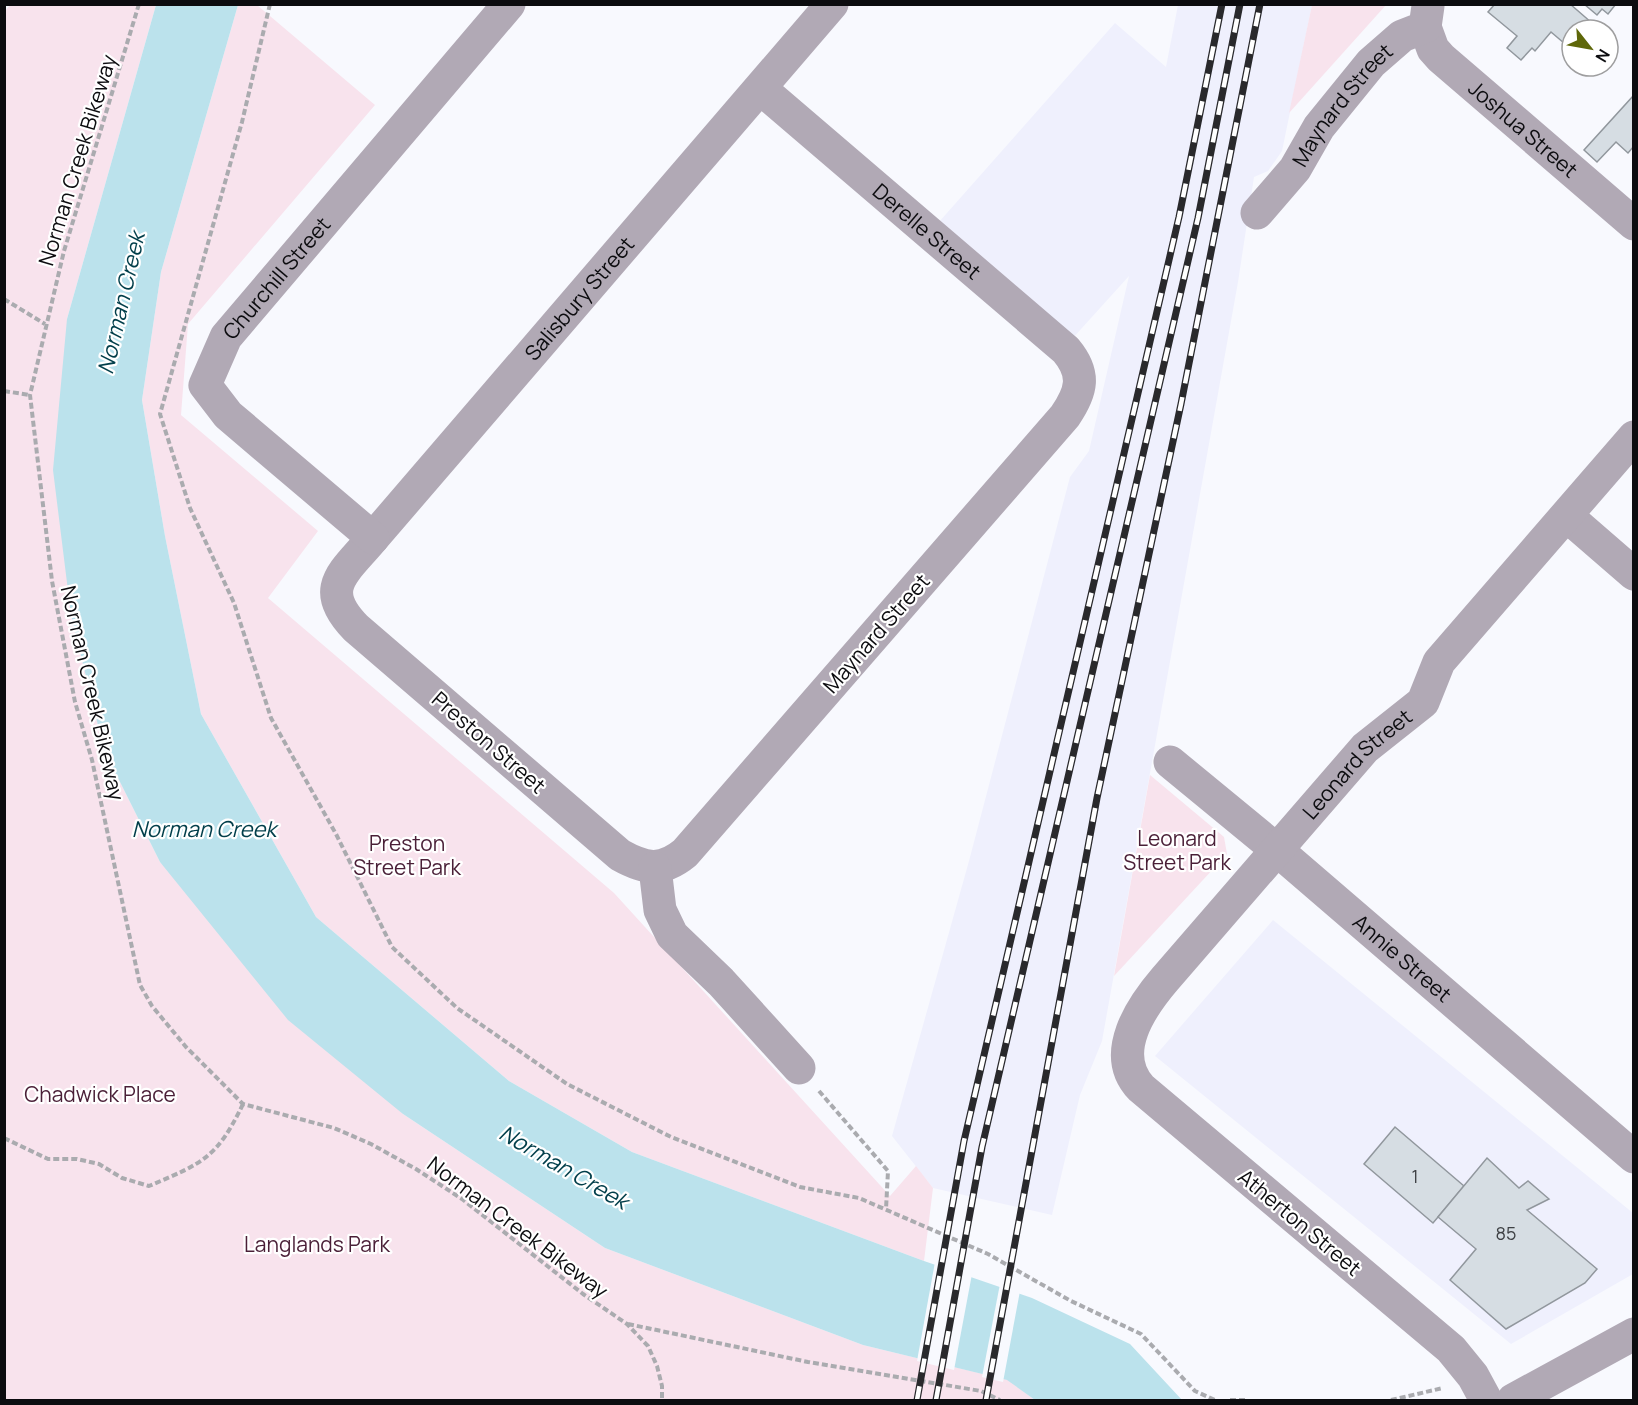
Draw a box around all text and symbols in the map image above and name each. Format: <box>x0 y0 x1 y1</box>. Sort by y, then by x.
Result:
north arrow <box>1560 18 1620 78</box>
street label: Maynard Street <box>1285 37 1398 172</box>
text: N <box>1590 45 1615 66</box>
street label: Norman Creek Bikeway <box>32 51 122 269</box>
street label: Joshua Street <box>1463 74 1584 184</box>
street label: Derelle Street <box>867 177 987 285</box>
street label: Churchill Street <box>216 211 336 345</box>
water label: Norman Creek <box>90 226 153 377</box>
street label: Salisbury Street <box>518 230 640 366</box>
street label: Maynard Street <box>816 567 936 699</box>
street label: Norman Creek Bikeway <box>55 583 131 803</box>
street label: Preston Street <box>426 685 552 799</box>
street label: Leonard Street <box>1296 702 1417 825</box>
water label: Norman Creek <box>132 814 279 844</box>
park label: Leonard Street Park <box>1123 824 1231 876</box>
park label: Preston Street Park <box>353 829 461 881</box>
street label: Annie Street <box>1347 908 1458 1008</box>
park label: Chadwick Place <box>24 1080 176 1108</box>
water label: Norman Creek <box>494 1118 637 1218</box>
street label: Norman Creek Bikeway <box>422 1150 614 1304</box>
street label: Atherton Street <box>1233 1162 1367 1282</box>
house number: 1 <box>1411 1164 1419 1188</box>
house number: 85 <box>1496 1221 1516 1245</box>
park label: Langlands Park <box>244 1230 390 1258</box>

